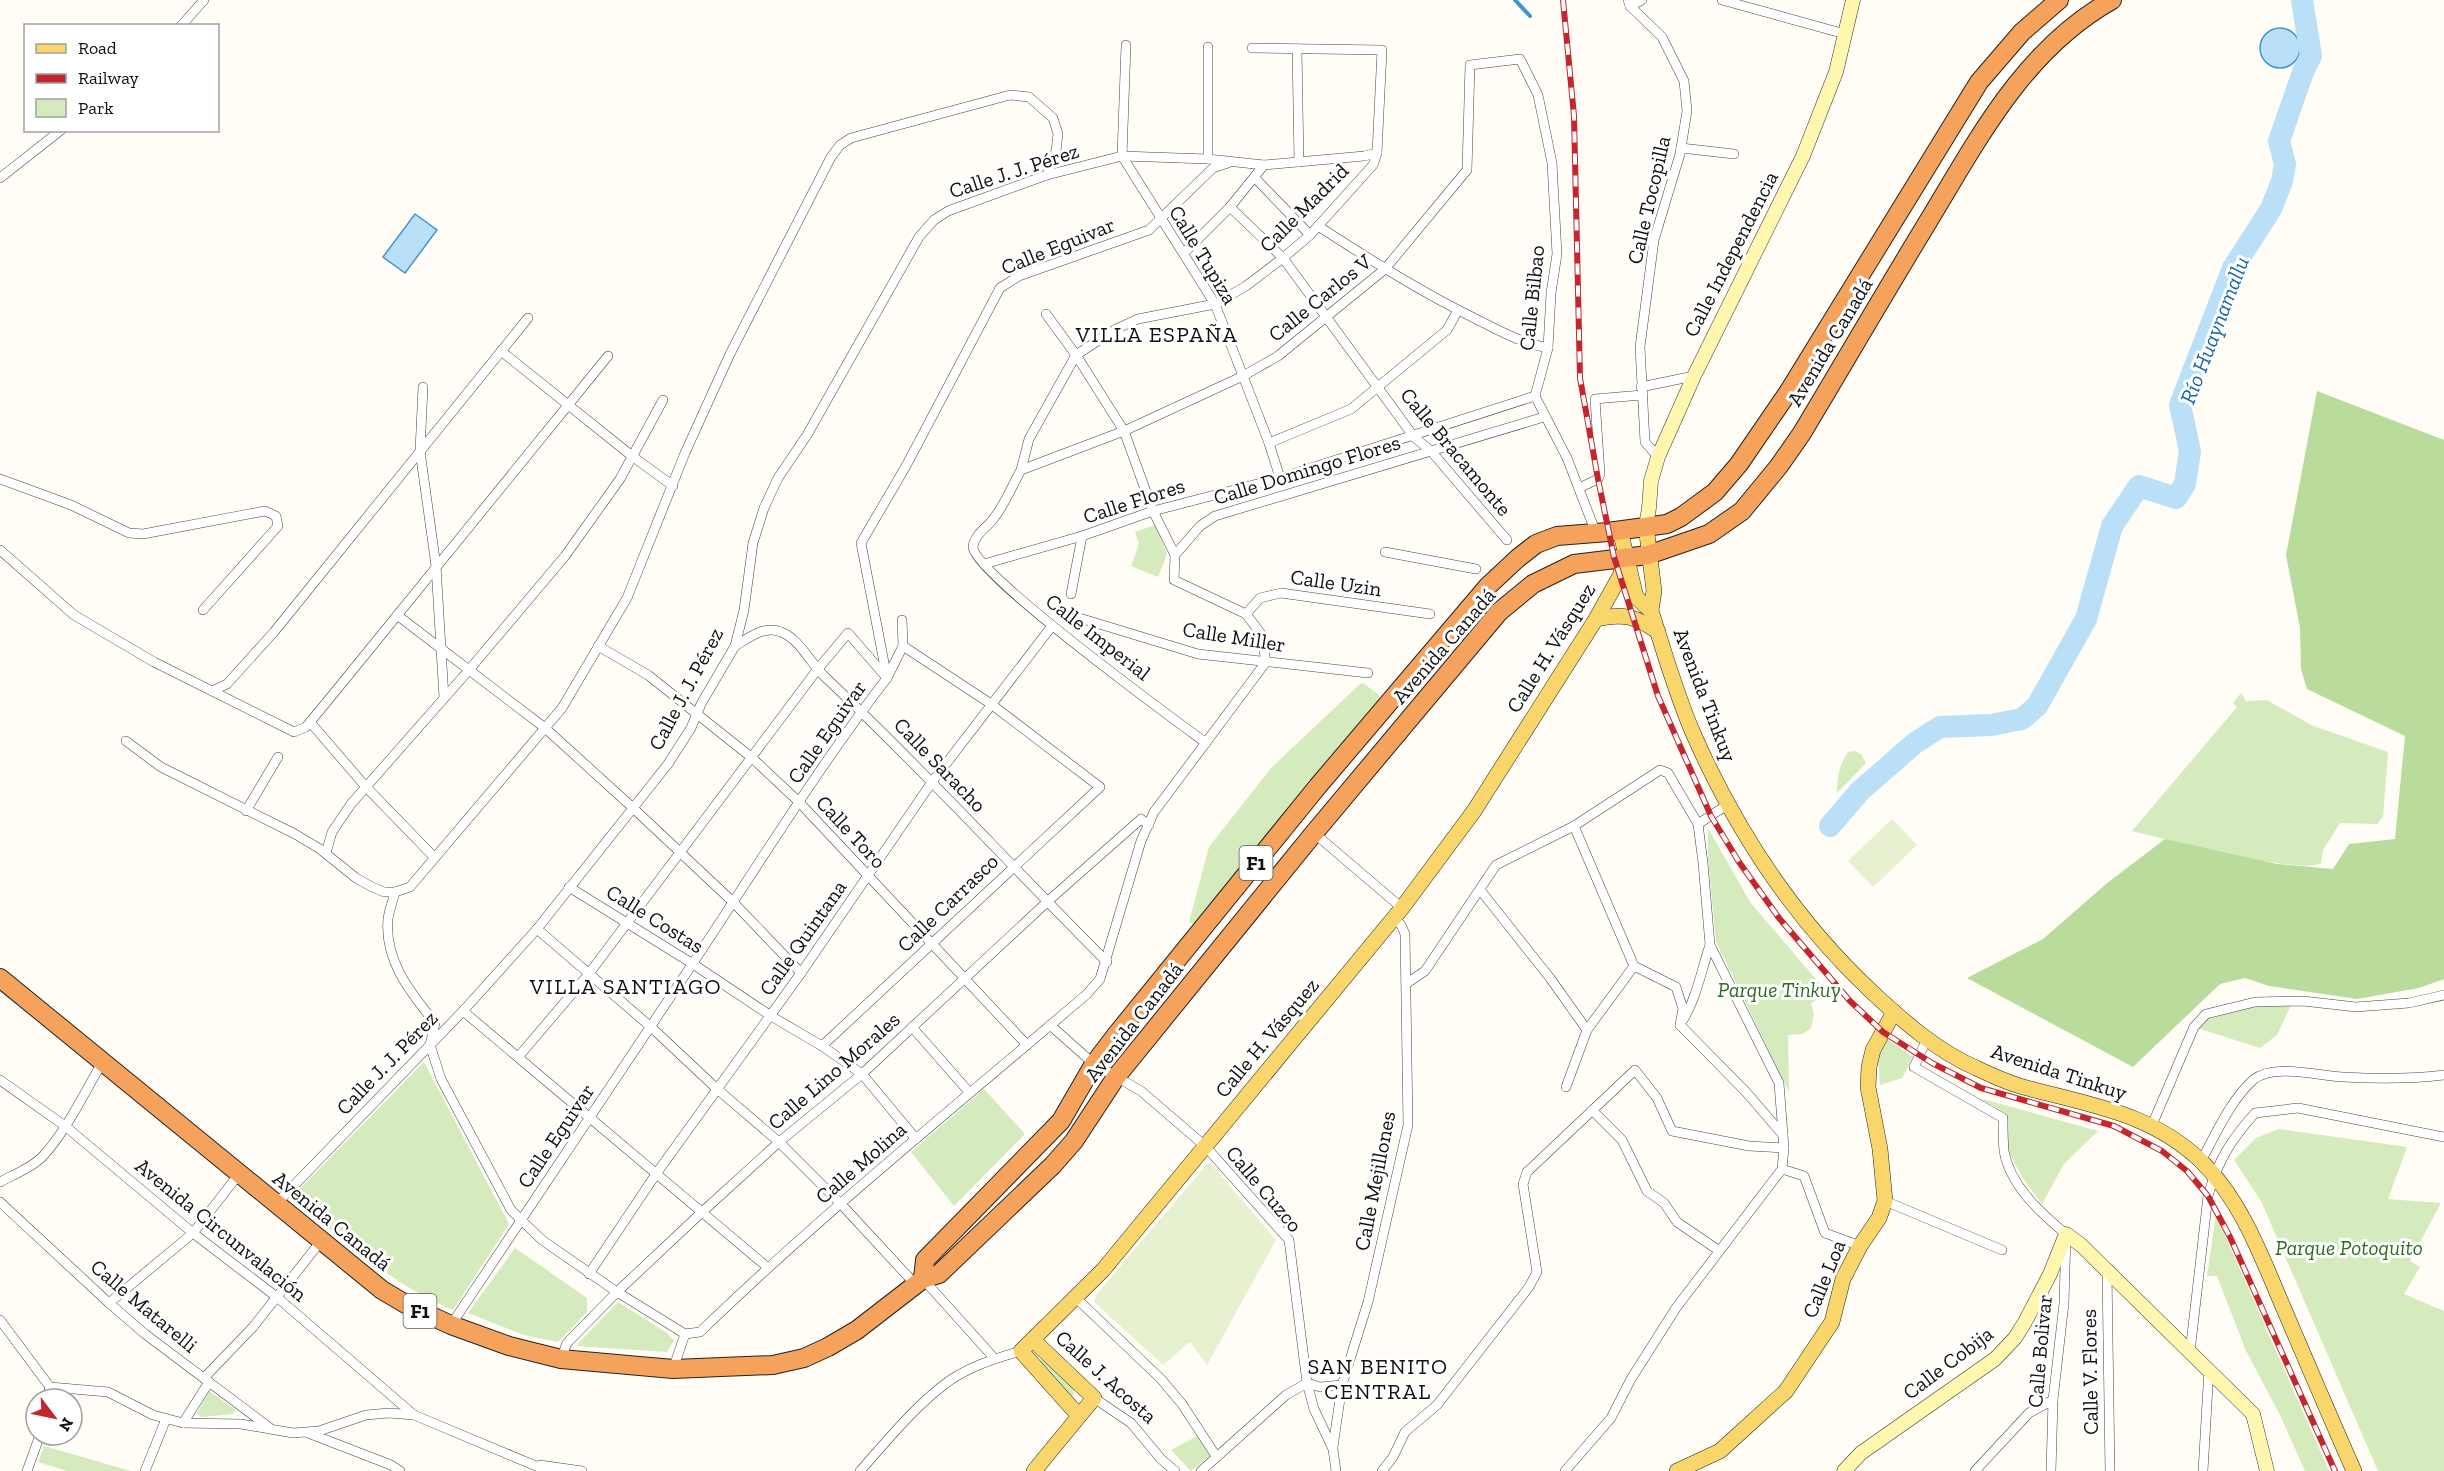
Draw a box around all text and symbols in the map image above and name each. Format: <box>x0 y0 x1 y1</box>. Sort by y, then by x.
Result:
legend <box>24 24 219 132</box>
text: Road <box>78 37 117 59</box>
text: Railway <box>78 67 140 89</box>
text: Park <box>78 97 114 119</box>
street label: Calle Tocopilla <box>1622 133 1675 266</box>
street label: Calle J. J. Pérez <box>946 138 1082 203</box>
street label: Calle Madrid <box>1254 158 1354 257</box>
street label: Calle Independencia <box>1678 167 1783 341</box>
street label: Calle Tupiza <box>1164 201 1243 309</box>
street label: Calle Eguivar <box>997 211 1118 280</box>
street label: Calle Bilbao <box>1514 244 1549 352</box>
street label: Calle Carlos V <box>1263 248 1376 347</box>
water label: Río Huaynamallu <box>2174 253 2255 408</box>
street label: Avenida Canadá <box>1782 273 1878 410</box>
district label: VILLA ESPAÑA <box>1075 321 1238 348</box>
street label: Calle Bracamonte <box>1396 383 1517 521</box>
street label: Calle Domingo Flores <box>1210 429 1403 510</box>
street label: Calle Flores <box>1080 472 1188 529</box>
street label: Calle Uzin <box>1289 564 1383 601</box>
street label: Calle H. Vásquez <box>1501 578 1601 717</box>
street label: Avenida Canadá <box>1387 583 1501 709</box>
street label: Calle Imperial <box>1041 588 1156 686</box>
street label: Calle Miller <box>1181 616 1287 657</box>
street label: Calle J. J. Pérez <box>643 623 728 754</box>
street label: Avenida Tinkuy <box>1669 625 1742 765</box>
street label: Calle Eguivar <box>782 675 871 788</box>
street label: Calle Saracho <box>889 712 992 817</box>
street label: Calle Toro <box>811 790 892 874</box>
road number: F1 <box>1240 846 1272 880</box>
street label: Calle Carrasco <box>892 848 1003 957</box>
street label: Calle Quintana <box>754 875 851 1000</box>
street label: Calle Costas <box>602 879 709 958</box>
street label: Avenida Canadá <box>1079 957 1188 1086</box>
district label: VILLA SANTIAGO <box>529 973 722 1000</box>
street label: Calle H. Vásquez <box>1209 973 1324 1102</box>
park label: Parque Tinkuy <box>1718 977 1841 1002</box>
street label: Calle J. J. Pérez <box>331 1005 443 1120</box>
street label: Calle Lino Morales <box>763 1006 905 1135</box>
street label: Avenida Tinkuy <box>1988 1038 2130 1105</box>
street label: Calle Eguivar <box>512 1079 600 1193</box>
street label: Calle Mejillones <box>1349 1109 1401 1253</box>
street label: Calle Molina <box>810 1116 911 1209</box>
street label: Calle Cuzco <box>1221 1140 1308 1237</box>
street label: Avenida Circunvalación <box>131 1153 312 1306</box>
street label: Avenida Canadá <box>268 1165 396 1276</box>
park label: Parque Potoquito <box>2275 1235 2423 1260</box>
street label: Calle Loa <box>1797 1236 1850 1321</box>
street label: Calle Matarelli <box>86 1254 203 1358</box>
street label: Calle Bolivar <box>2022 1293 2057 1409</box>
road number: F1 <box>404 1294 436 1328</box>
street label: Calle V. Flores <box>2076 1309 2103 1435</box>
street label: Calle Cobija <box>1898 1321 1998 1405</box>
street label: Calle J. Acosta <box>1051 1325 1162 1429</box>
district label: SAN BENITO CENTRAL <box>1308 1353 1448 1405</box>
north arrow <box>24 1387 84 1447</box>
text: N <box>55 1414 78 1435</box>

